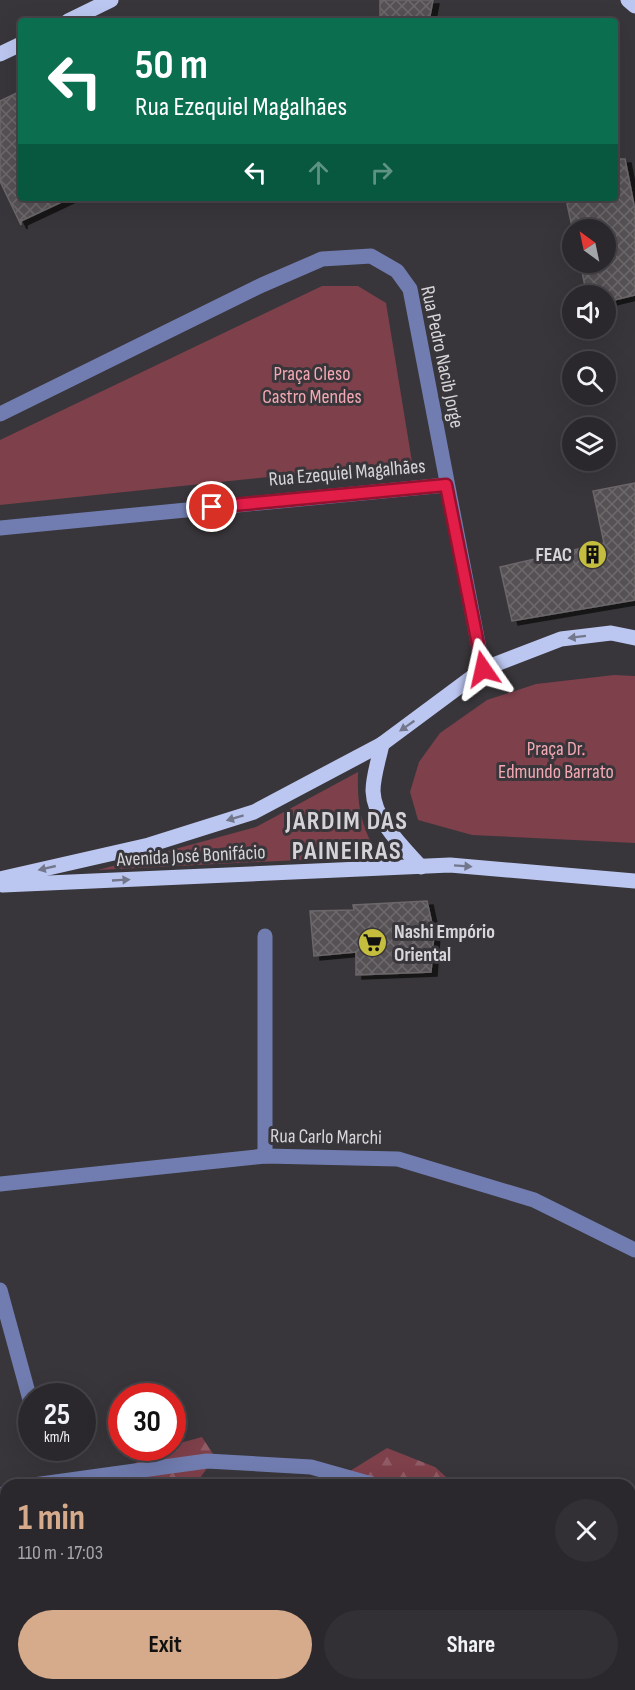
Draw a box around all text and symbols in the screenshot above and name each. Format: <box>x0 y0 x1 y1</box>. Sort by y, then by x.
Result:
text: 50 m <box>135 40 208 91</box>
icon: left <box>36 42 114 120</box>
text: Rua Ezequiel Magalhães <box>135 91 347 123</box>
icon: left <box>239 156 272 189</box>
icon: ahead <box>302 156 335 189</box>
icon: right <box>365 156 398 189</box>
north arrow <box>562 219 616 273</box>
map controls <box>562 219 616 471</box>
street label: Rua Pedro Nacib Jorge <box>415 284 469 430</box>
button: sound <box>562 285 616 339</box>
button: search <box>562 351 616 405</box>
park label: Praça Cleso Castro Mendes <box>262 362 362 409</box>
button: layers <box>562 417 616 471</box>
street label: Rua Ezequiel Magalhães <box>268 454 426 492</box>
pin <box>186 481 237 532</box>
icon: arrive <box>195 490 228 523</box>
building icon: FEAC <box>577 539 609 571</box>
place label: FEAC <box>535 543 572 567</box>
one-way arrow <box>568 632 587 642</box>
position arrow <box>451 637 515 701</box>
one-way arrow <box>399 720 415 732</box>
park label: Praça Dr. Edmundo Barrato <box>498 737 614 784</box>
district label: JARDIM DAS PAINEIRAS <box>285 806 408 867</box>
one-way arrow <box>226 814 244 823</box>
street label: Avenida José Bonifácio <box>115 840 266 872</box>
one-way arrow <box>454 862 473 871</box>
one-way arrow <box>37 864 56 873</box>
one-way arrow <box>112 876 131 885</box>
place label: Nashi Empório Oriental <box>394 920 495 967</box>
supermarket icon: Nashi Empório Oriental <box>357 927 389 959</box>
street label: Rua Carlo Marchi <box>270 1124 382 1150</box>
speed limit sign: 30 <box>108 1383 186 1461</box>
text: 25 <box>44 1397 70 1433</box>
text: km/h <box>44 1428 70 1447</box>
text: 1 min <box>18 1497 85 1540</box>
button: close <box>555 1499 618 1562</box>
text: 110 m · 17:03 <box>18 1541 103 1565</box>
button: Exit <box>18 1610 312 1679</box>
button: Share <box>324 1610 618 1679</box>

